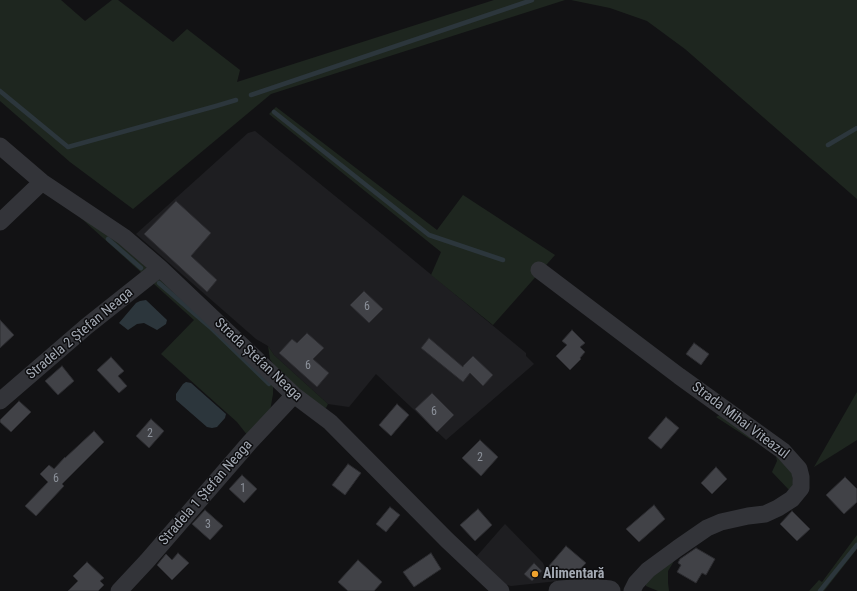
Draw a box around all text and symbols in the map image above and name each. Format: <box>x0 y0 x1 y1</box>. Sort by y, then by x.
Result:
street label: Stradela 2 Ștefan Neaga <box>23 285 137 383</box>
house number: 6 <box>364 300 370 314</box>
street label: Strada Ștefan Neaga <box>211 315 305 405</box>
house number: 6 <box>305 359 311 373</box>
street label: Strada Mihai Viteazul <box>688 379 792 463</box>
house number: 6 <box>431 405 437 419</box>
house number: 2 <box>147 427 153 441</box>
street label: Stradela 1 Ștefan Neaga <box>156 437 256 549</box>
house number: 2 <box>477 451 483 465</box>
house number: 6 <box>53 472 59 486</box>
house number: 1 <box>240 482 246 496</box>
house number: 3 <box>205 518 211 532</box>
place label: Alimentară <box>543 566 604 582</box>
marker: Alimentară <box>530 569 540 579</box>

